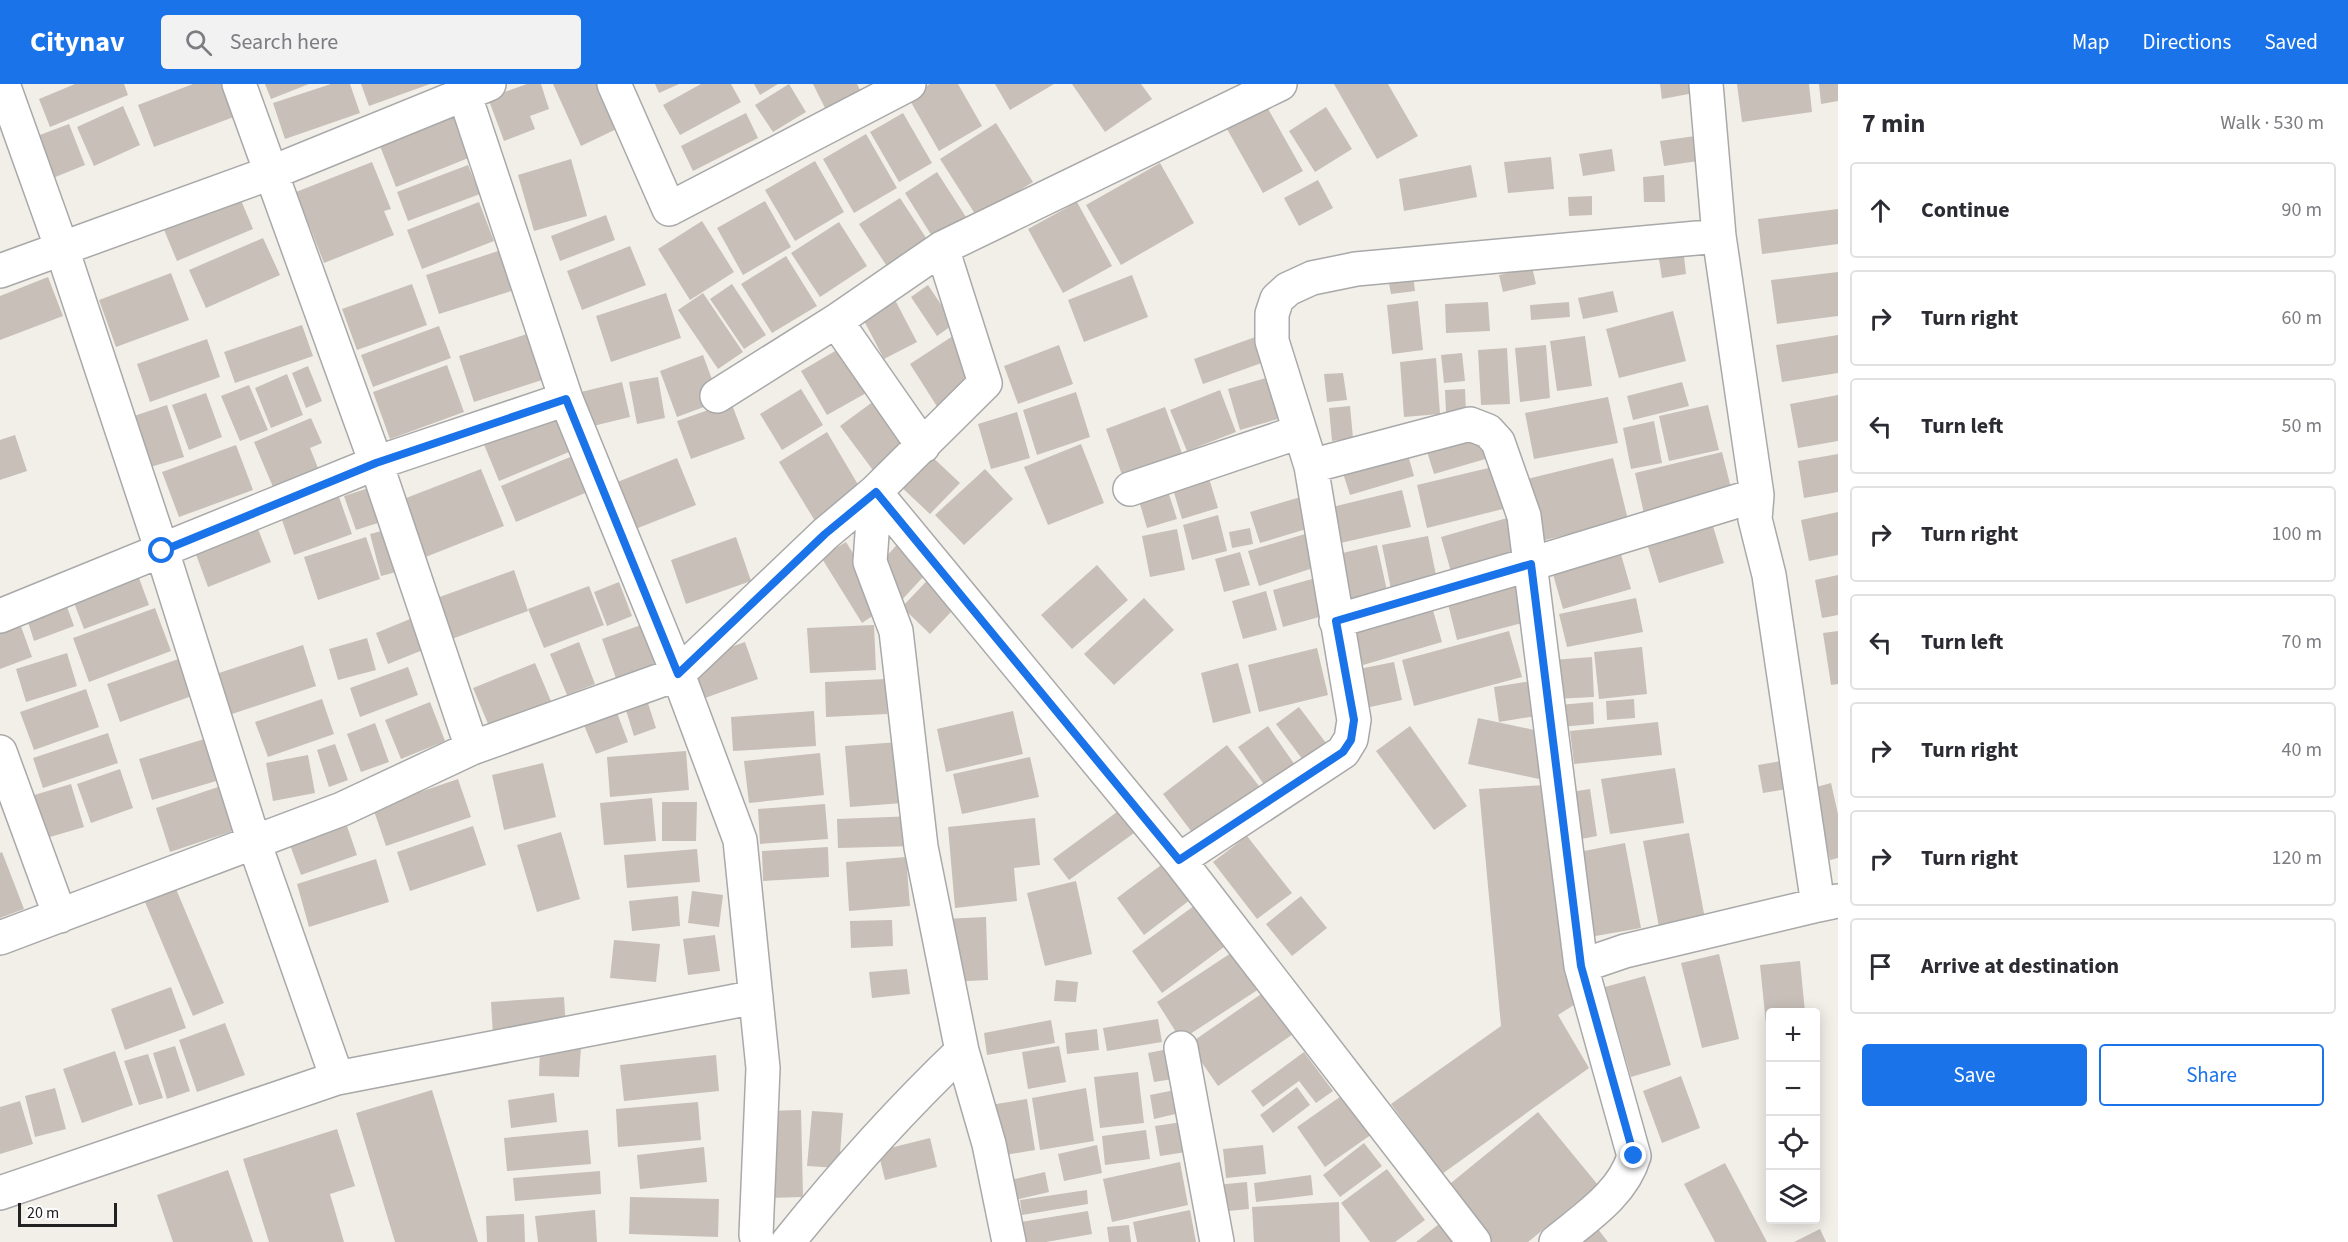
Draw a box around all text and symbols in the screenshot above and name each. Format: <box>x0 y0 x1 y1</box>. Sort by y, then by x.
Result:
search box <box>161 15 581 69</box>
text: Citynav <box>30 22 125 62</box>
icon: search <box>182 26 215 59</box>
text: Search here <box>230 26 338 58</box>
text: Map <box>2072 27 2110 57</box>
text: Directions <box>2143 27 2231 57</box>
text: Saved <box>2264 27 2318 57</box>
text: 7 min <box>1862 105 1925 142</box>
text: Walk · 530 m <box>2220 109 2324 137</box>
icon: ahead <box>1864 194 1897 227</box>
text: Continue <box>1921 194 2010 226</box>
text: 90 m <box>2282 196 2322 224</box>
icon: right <box>1864 302 1897 335</box>
text: Turn right <box>1921 302 2018 334</box>
text: 60 m <box>2282 304 2322 332</box>
icon: left <box>1864 410 1897 443</box>
text: Turn left <box>1921 410 2003 442</box>
text: 50 m <box>2282 412 2322 440</box>
icon: right <box>1864 518 1897 551</box>
text: Turn right <box>1921 518 2018 550</box>
text: 100 m <box>2272 520 2322 548</box>
route start <box>148 537 174 563</box>
icon: left <box>1864 626 1897 659</box>
text: Turn left <box>1921 626 2003 658</box>
text: 70 m <box>2282 628 2322 656</box>
icon: right <box>1864 734 1897 767</box>
text: Turn right <box>1921 734 2018 766</box>
text: 40 m <box>2282 736 2322 764</box>
icon: right <box>1864 842 1897 875</box>
text: Turn right <box>1921 842 2018 874</box>
text: 120 m <box>2272 844 2322 872</box>
icon: arrive <box>1864 950 1897 983</box>
text: Arrive at destination <box>1921 950 2119 982</box>
map controls <box>1766 1008 1820 1224</box>
button: + <box>1766 1008 1820 1062</box>
button: Save <box>1862 1044 2087 1106</box>
button: Share <box>2099 1044 2324 1106</box>
button: − <box>1766 1062 1820 1116</box>
button: locate <box>1766 1116 1820 1170</box>
route end <box>1620 1142 1646 1168</box>
button: layers <box>1766 1170 1820 1224</box>
scale bar <box>18 1200 117 1228</box>
text: 20 m <box>27 1202 59 1224</box>

